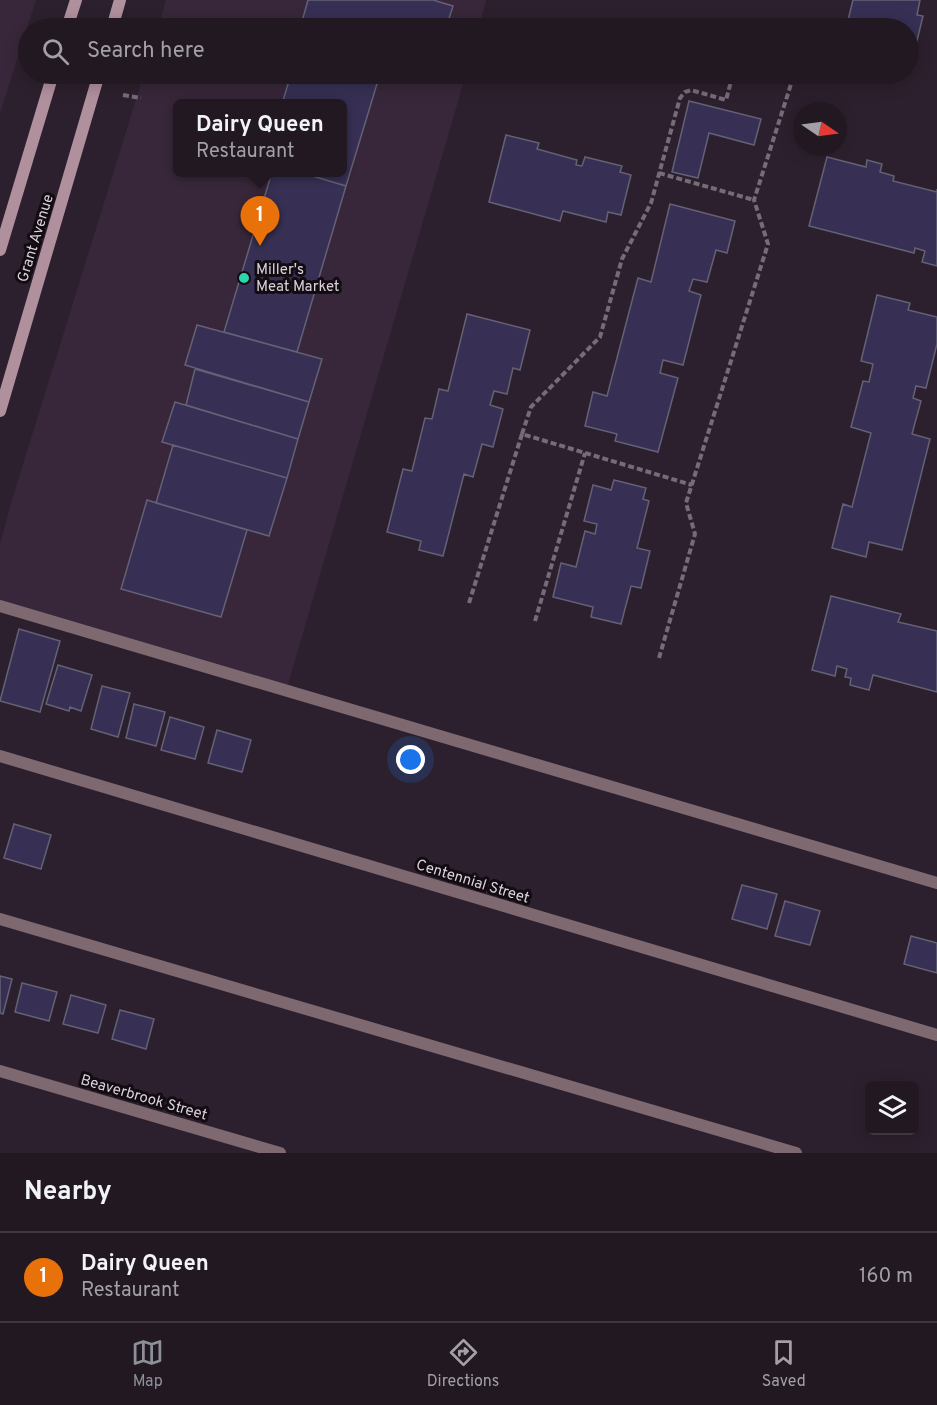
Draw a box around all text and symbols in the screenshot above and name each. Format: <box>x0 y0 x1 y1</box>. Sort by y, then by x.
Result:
search box <box>18 18 919 84</box>
icon: search <box>39 35 72 68</box>
text: Search here <box>87 38 205 65</box>
popup <box>173 99 347 177</box>
north arrow <box>793 102 847 156</box>
text: Dairy Queen <box>196 112 324 139</box>
text: Restaurant <box>196 139 295 165</box>
street label: Grant Avenue <box>14 192 59 285</box>
pin: 1 <box>240 196 280 246</box>
place label: Miller's Meat Market <box>256 261 340 297</box>
marker: Miller's Meat Market <box>237 271 251 285</box>
your location <box>396 745 425 774</box>
street label: Centennial Street <box>414 856 532 909</box>
street label: Beaverbrook Street <box>78 1071 209 1126</box>
map controls <box>865 1081 919 1135</box>
button: layers <box>865 1081 919 1135</box>
text: Nearby <box>24 1176 112 1209</box>
text: Dairy Queen <box>81 1251 209 1278</box>
text: 1 <box>40 1264 48 1290</box>
text: 160 m <box>859 1264 913 1290</box>
text: Restaurant <box>81 1278 180 1304</box>
tab: Map <box>131 1336 164 1392</box>
tab: Directions <box>427 1336 499 1392</box>
tab: Saved <box>762 1336 806 1392</box>

